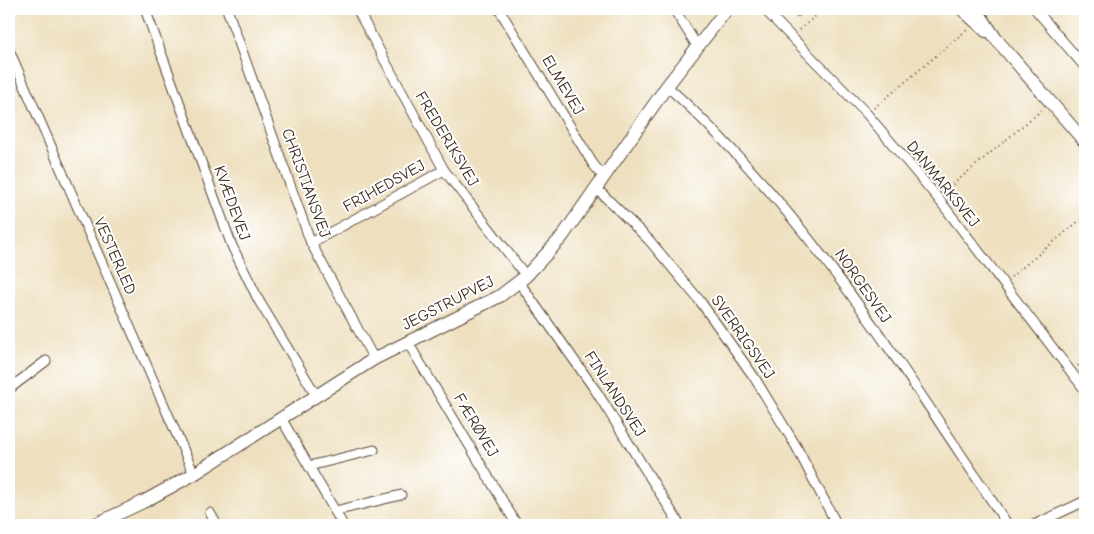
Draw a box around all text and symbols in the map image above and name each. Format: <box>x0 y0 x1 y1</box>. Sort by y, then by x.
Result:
street label: ELMEVEJ <box>538 52 588 118</box>
street label: FREDERIKSVEJ <box>412 88 482 190</box>
street label: CHRISTIANSVEJ <box>278 126 334 240</box>
street label: DANMARKSVEJ <box>903 137 983 231</box>
street label: FRIHEDSVEJ <box>340 156 428 216</box>
street label: KVÆDEVEJ <box>210 163 254 243</box>
street label: VESTERLED <box>90 215 140 297</box>
street label: NORGESVEJ <box>831 246 895 326</box>
street label: JEGSTRUPVEJ <box>399 272 497 334</box>
street label: SVERRIGSVEJ <box>708 292 778 382</box>
street label: FINLANDSVEJ <box>581 348 649 440</box>
street label: FÆRØVEJ <box>450 390 502 460</box>

